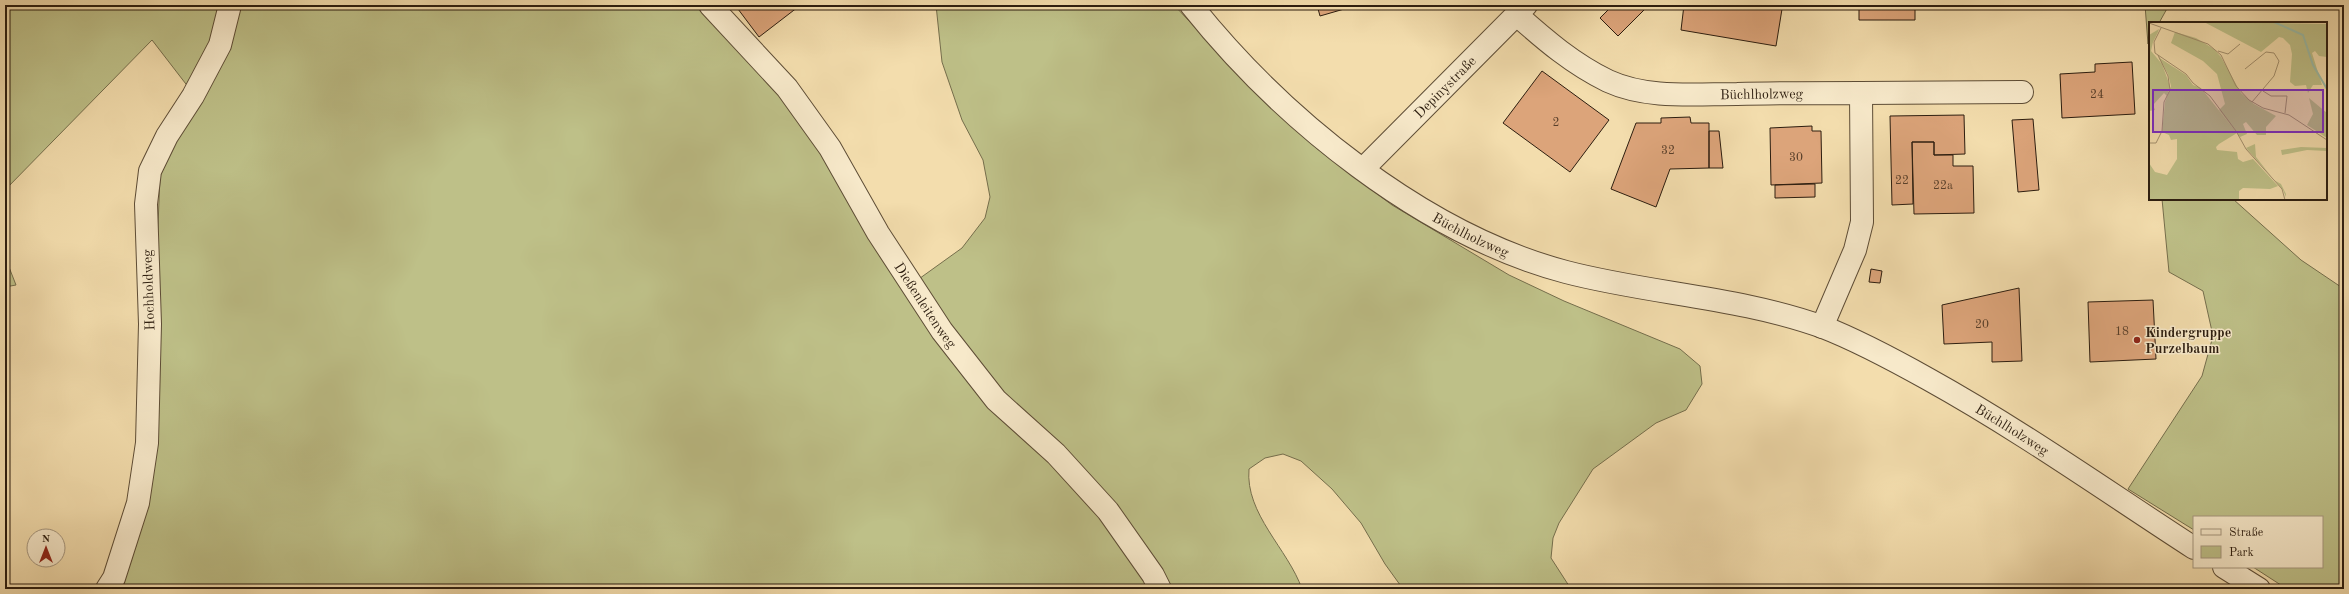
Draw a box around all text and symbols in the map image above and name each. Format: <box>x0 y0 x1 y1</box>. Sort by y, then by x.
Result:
inset map <box>2149 22 2327 200</box>
street label: Depinystraße <box>1412 54 1479 121</box>
street label: Büchlholzweg <box>1720 87 1804 102</box>
house number: 24 <box>2090 89 2104 101</box>
house number: 2 <box>1553 117 1559 129</box>
house number: 32 <box>1661 145 1675 157</box>
house number: 30 <box>1789 152 1803 164</box>
house number: 22 <box>1895 175 1909 187</box>
house number: 22a <box>1933 180 1953 192</box>
street label: Büchlholzweg <box>1430 211 1511 260</box>
street label: Hochholdweg <box>141 249 157 331</box>
street label: Dießenleitenweg <box>891 260 959 351</box>
house number: 20 <box>1975 319 1989 331</box>
house number: 18 <box>2115 326 2129 338</box>
place label: Kindergruppe Purzelbaum <box>2145 326 2231 356</box>
marker: Kindergruppe Purzelbaum <box>2132 335 2142 345</box>
street label: Büchlholzweg <box>1973 402 2051 459</box>
legend <box>2193 516 2323 568</box>
text: Straße <box>2229 527 2264 539</box>
north arrow <box>26 528 66 568</box>
text: N <box>42 534 51 545</box>
text: Park <box>2229 547 2254 559</box>

